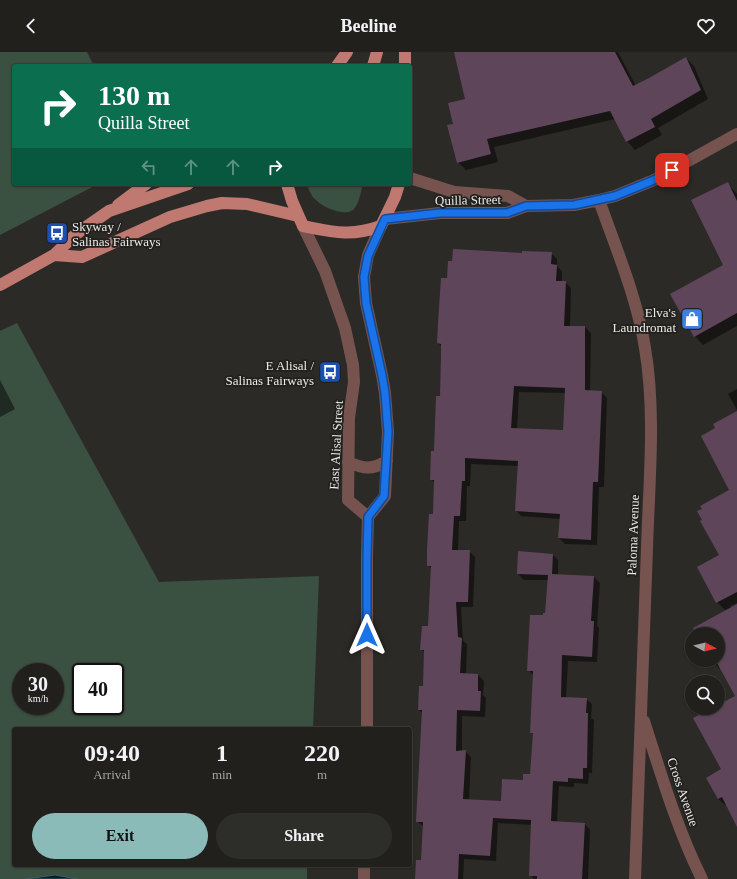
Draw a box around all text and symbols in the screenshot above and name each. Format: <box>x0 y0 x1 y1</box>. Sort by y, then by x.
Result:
icon: back <box>20 15 42 37</box>
icon: heart <box>695 15 717 37</box>
text: Beeline <box>341 16 397 36</box>
icon: right <box>32 80 84 132</box>
text: 130 m <box>98 80 170 111</box>
text: Quilla Street <box>98 113 189 133</box>
pin <box>655 153 689 187</box>
icon: left <box>138 156 160 178</box>
icon: ahead <box>180 156 202 178</box>
icon: ahead <box>222 156 244 178</box>
icon: right <box>264 156 286 178</box>
icon: arrive <box>661 159 683 181</box>
street label: Quilla Street <box>435 192 502 208</box>
place label: Skyway / Salinas Fairways <box>72 219 160 249</box>
bus stop icon: Skyway / Salinas Fairways <box>44 220 70 246</box>
place label: Elva's Laundromat <box>612 305 676 335</box>
shop icon: Elva's Laundromat <box>679 306 705 332</box>
place label: E Alisal / Salinas Fairways <box>226 358 314 388</box>
bus stop icon: E Alisal / Salinas Fairways <box>317 359 343 385</box>
street label: East Alisal Street <box>326 400 346 490</box>
street label: Paloma Avenue <box>624 494 642 576</box>
position arrow <box>346 614 388 656</box>
north arrow <box>685 627 725 667</box>
map controls <box>685 627 725 715</box>
speed limit sign: 40 <box>72 663 124 715</box>
text: 30 <box>28 673 48 695</box>
button: search <box>685 675 725 715</box>
text: km/h <box>28 693 48 704</box>
text: 09:40 <box>84 740 140 766</box>
text: 1 <box>216 740 228 766</box>
text: 220 <box>304 740 340 766</box>
street label: Cross Avenue <box>664 756 702 829</box>
text: Arrival <box>93 767 131 782</box>
text: min <box>212 767 232 782</box>
text: m <box>317 767 327 782</box>
button: Exit <box>32 813 208 859</box>
button: Share <box>216 813 392 859</box>

